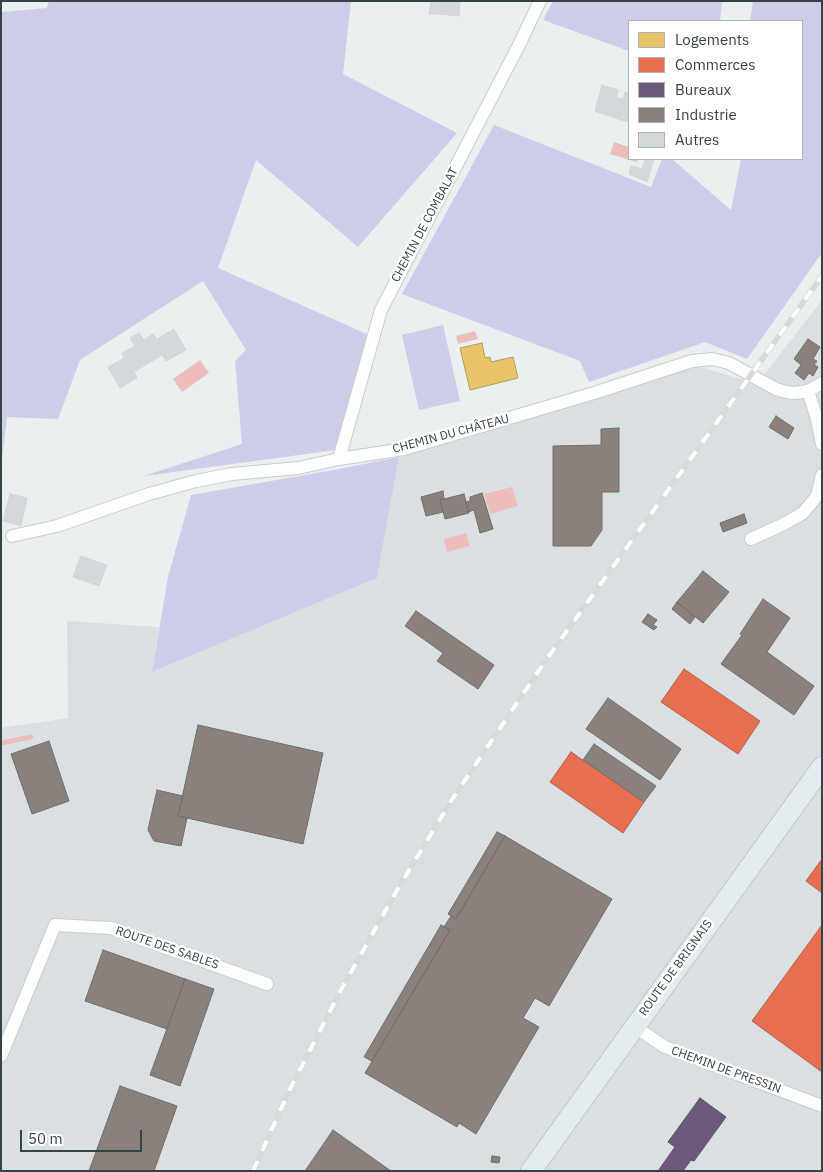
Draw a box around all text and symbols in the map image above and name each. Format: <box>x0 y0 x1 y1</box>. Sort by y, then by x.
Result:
legend <box>628 20 803 160</box>
text: Logements <box>675 30 749 49</box>
text: Commerces <box>675 55 756 74</box>
text: Bureaux <box>675 80 731 99</box>
text: Industrie <box>675 105 737 124</box>
text: Autres <box>675 130 719 149</box>
street label: CHEMIN DE COMBALAT <box>389 165 461 285</box>
street label: CHEMIN DU CHÂTEAU <box>391 411 511 457</box>
street label: ROUTE DE BRIGNAIS <box>636 917 716 1019</box>
street label: ROUTE DES SABLES <box>113 924 221 972</box>
street label: CHEMIN DE PRESSIN <box>669 1043 783 1097</box>
scale bar <box>22 1120 145 1152</box>
text: 50 m <box>28 1129 63 1148</box>

